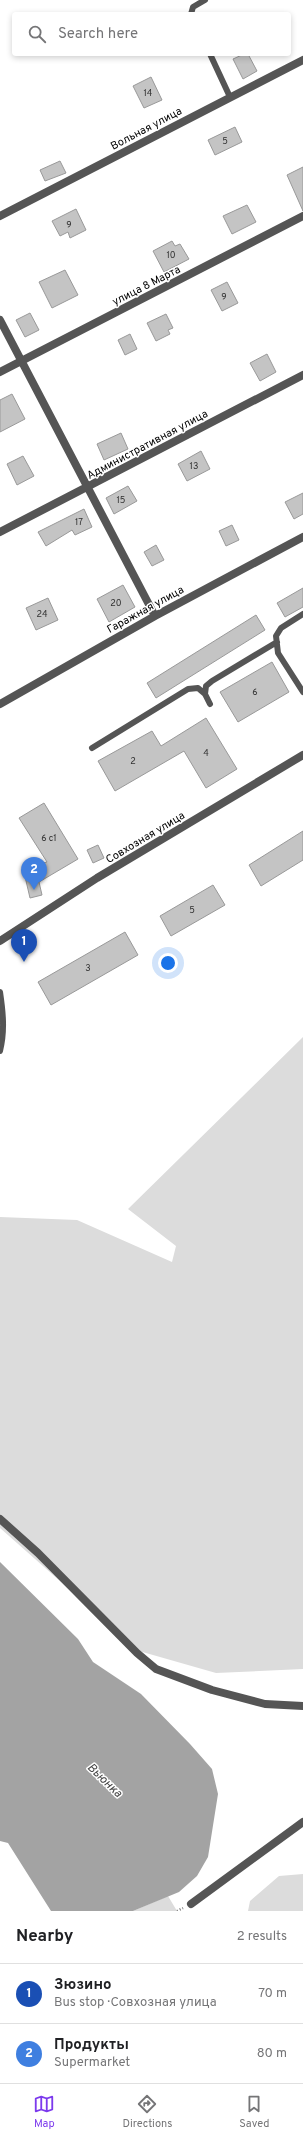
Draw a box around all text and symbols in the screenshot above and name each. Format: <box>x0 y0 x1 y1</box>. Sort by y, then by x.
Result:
search box <box>12 12 291 56</box>
icon: search <box>26 23 48 45</box>
text: Search here <box>58 25 138 44</box>
house number: 14 <box>144 88 153 99</box>
street label: Вольная улица <box>108 104 185 154</box>
house number: 5 <box>222 136 228 147</box>
house number: 9 <box>66 220 72 231</box>
house number: 10 <box>166 250 176 261</box>
street label: улица 8 Марта <box>110 263 183 309</box>
house number: 9 <box>221 292 227 303</box>
street label: Административная улица <box>84 407 211 483</box>
house number: 13 <box>190 461 198 472</box>
house number: 15 <box>117 495 125 506</box>
house number: 17 <box>75 517 83 528</box>
street label: Гаражная улица <box>105 583 187 637</box>
house number: 20 <box>110 598 122 609</box>
house number: 24 <box>36 609 48 620</box>
house number: 6 <box>252 687 258 698</box>
house number: 4 <box>203 748 209 759</box>
house number: 2 <box>130 756 136 767</box>
street label: Совхозная улица <box>103 809 188 867</box>
house number: 6 с1 <box>41 833 57 844</box>
pin: 2 <box>21 857 47 890</box>
house number: 5 <box>189 905 195 916</box>
pin: 1 <box>11 929 37 962</box>
your location <box>158 953 178 973</box>
house number: 3 <box>85 963 91 974</box>
water label: Вьюнка <box>83 1760 126 1802</box>
text: Nearby <box>16 1926 73 1948</box>
text: 2 results <box>237 1929 287 1945</box>
text: Зюзино <box>54 1976 112 1995</box>
text: 1 <box>26 1986 32 2002</box>
text: 70 m <box>258 1986 287 2002</box>
text: Bus stop · Совхозная улица <box>54 1995 217 2011</box>
text: Продукты <box>54 2036 129 2055</box>
text: 2 <box>25 2046 33 2062</box>
text: 80 m <box>257 2046 287 2062</box>
text: Supermarket <box>54 2055 130 2071</box>
tab: Map <box>33 2093 55 2131</box>
tab: Directions <box>122 2093 172 2131</box>
tab: Saved <box>239 2093 270 2131</box>

